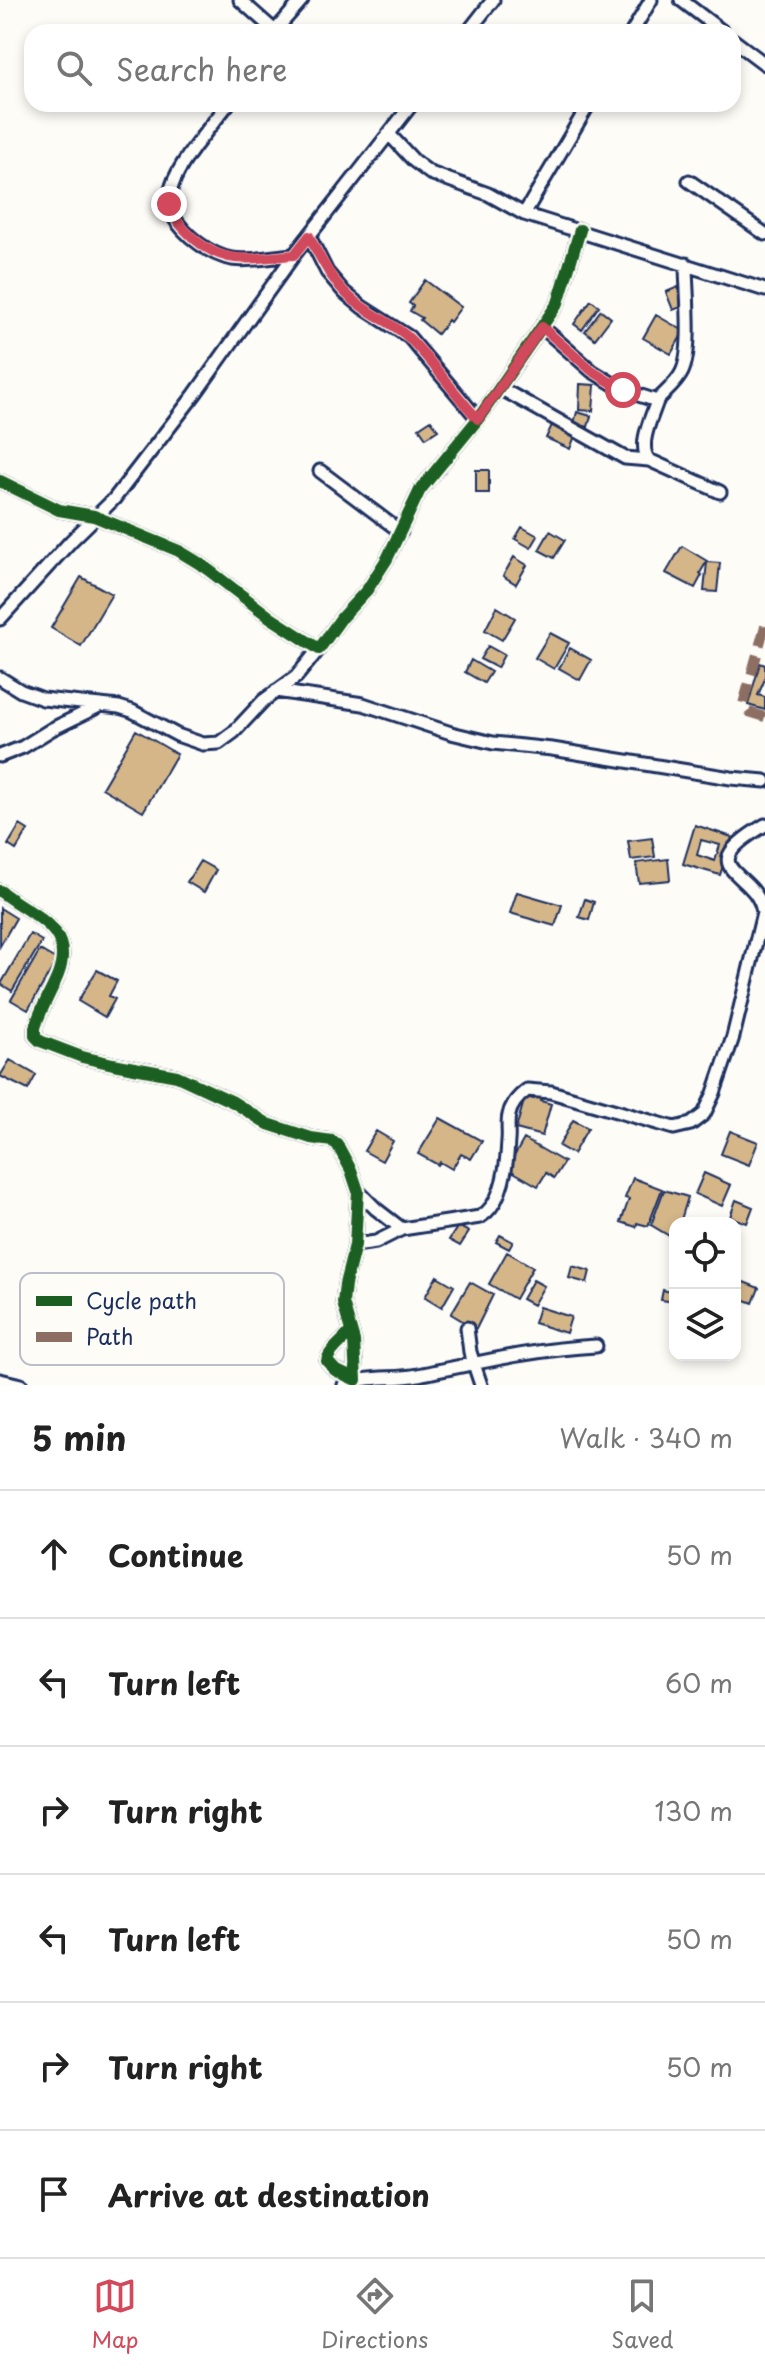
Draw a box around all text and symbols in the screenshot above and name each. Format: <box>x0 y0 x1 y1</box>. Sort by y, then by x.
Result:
search box <box>24 24 741 112</box>
icon: search <box>52 46 96 90</box>
text: Search here <box>116 46 288 91</box>
route end <box>151 186 187 222</box>
route start <box>605 372 641 408</box>
map controls <box>669 1217 741 1361</box>
button: locate <box>669 1217 741 1289</box>
legend <box>20 1273 284 1365</box>
text: Cycle path <box>86 1283 197 1316</box>
button: layers <box>669 1289 741 1361</box>
text: Path <box>86 1319 134 1352</box>
text: 5 min <box>32 1411 126 1463</box>
text: Walk · 340 m <box>560 1418 733 1457</box>
icon: ahead <box>32 1532 76 1576</box>
text: Continue <box>108 1532 243 1577</box>
text: 50 m <box>666 1535 733 1574</box>
icon: left <box>32 1660 76 1704</box>
text: Turn left <box>108 1660 240 1705</box>
text: 60 m <box>665 1663 733 1702</box>
icon: right <box>32 1788 76 1832</box>
text: Turn right <box>108 1788 263 1833</box>
text: 130 m <box>654 1791 733 1830</box>
icon: left <box>32 1916 76 1960</box>
text: Turn left <box>108 1916 240 1961</box>
text: 50 m <box>666 1919 733 1958</box>
icon: right <box>32 2044 76 2088</box>
text: Turn right <box>108 2044 263 2089</box>
text: 50 m <box>666 2047 733 2086</box>
icon: arrive <box>32 2172 76 2216</box>
text: Arrive at destination <box>108 2172 430 2217</box>
tab: Map <box>91 2274 138 2355</box>
tab: Directions <box>321 2274 428 2355</box>
tab: Saved <box>611 2274 674 2355</box>

